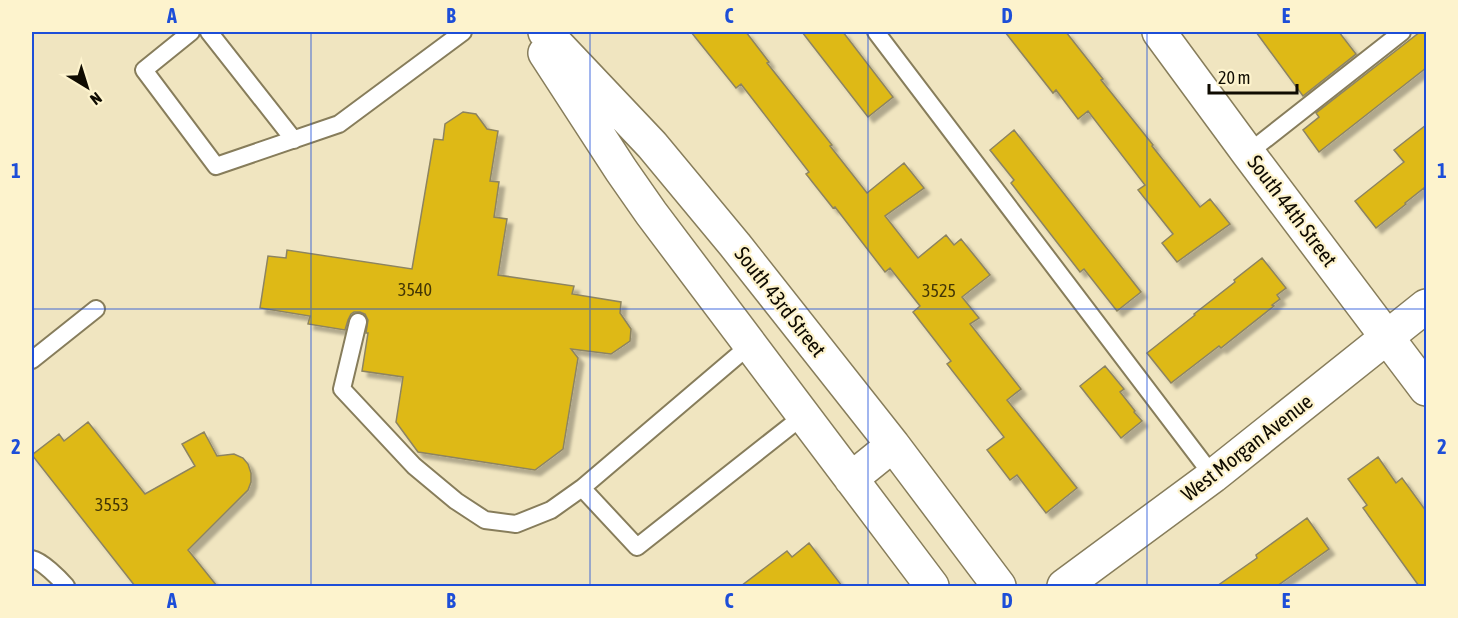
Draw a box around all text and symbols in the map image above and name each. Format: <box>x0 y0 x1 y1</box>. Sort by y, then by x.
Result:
text: A <box>166 4 177 27</box>
text: B <box>446 4 456 27</box>
text: C <box>725 4 734 27</box>
text: D <box>1001 4 1013 27</box>
text: E <box>1282 4 1291 27</box>
north arrow <box>57 57 117 117</box>
scale bar <box>1209 57 1298 95</box>
text: 20 m <box>1218 67 1250 88</box>
text: N <box>87 89 106 109</box>
street label: South 44th Street <box>1243 150 1342 271</box>
text: 1 <box>11 159 21 182</box>
text: 1 <box>1437 159 1447 182</box>
street label: South 43rd Street <box>730 242 831 361</box>
house number: 3540 <box>398 279 432 300</box>
house number: 3525 <box>922 280 956 301</box>
street label: West Morgan Avenue <box>1176 389 1317 506</box>
text: 2 <box>11 435 21 458</box>
text: 2 <box>1437 435 1447 458</box>
house number: 3553 <box>95 494 129 515</box>
text: A <box>166 589 177 612</box>
text: B <box>446 589 456 612</box>
text: C <box>725 589 734 612</box>
text: D <box>1001 589 1013 612</box>
text: E <box>1282 589 1291 612</box>

